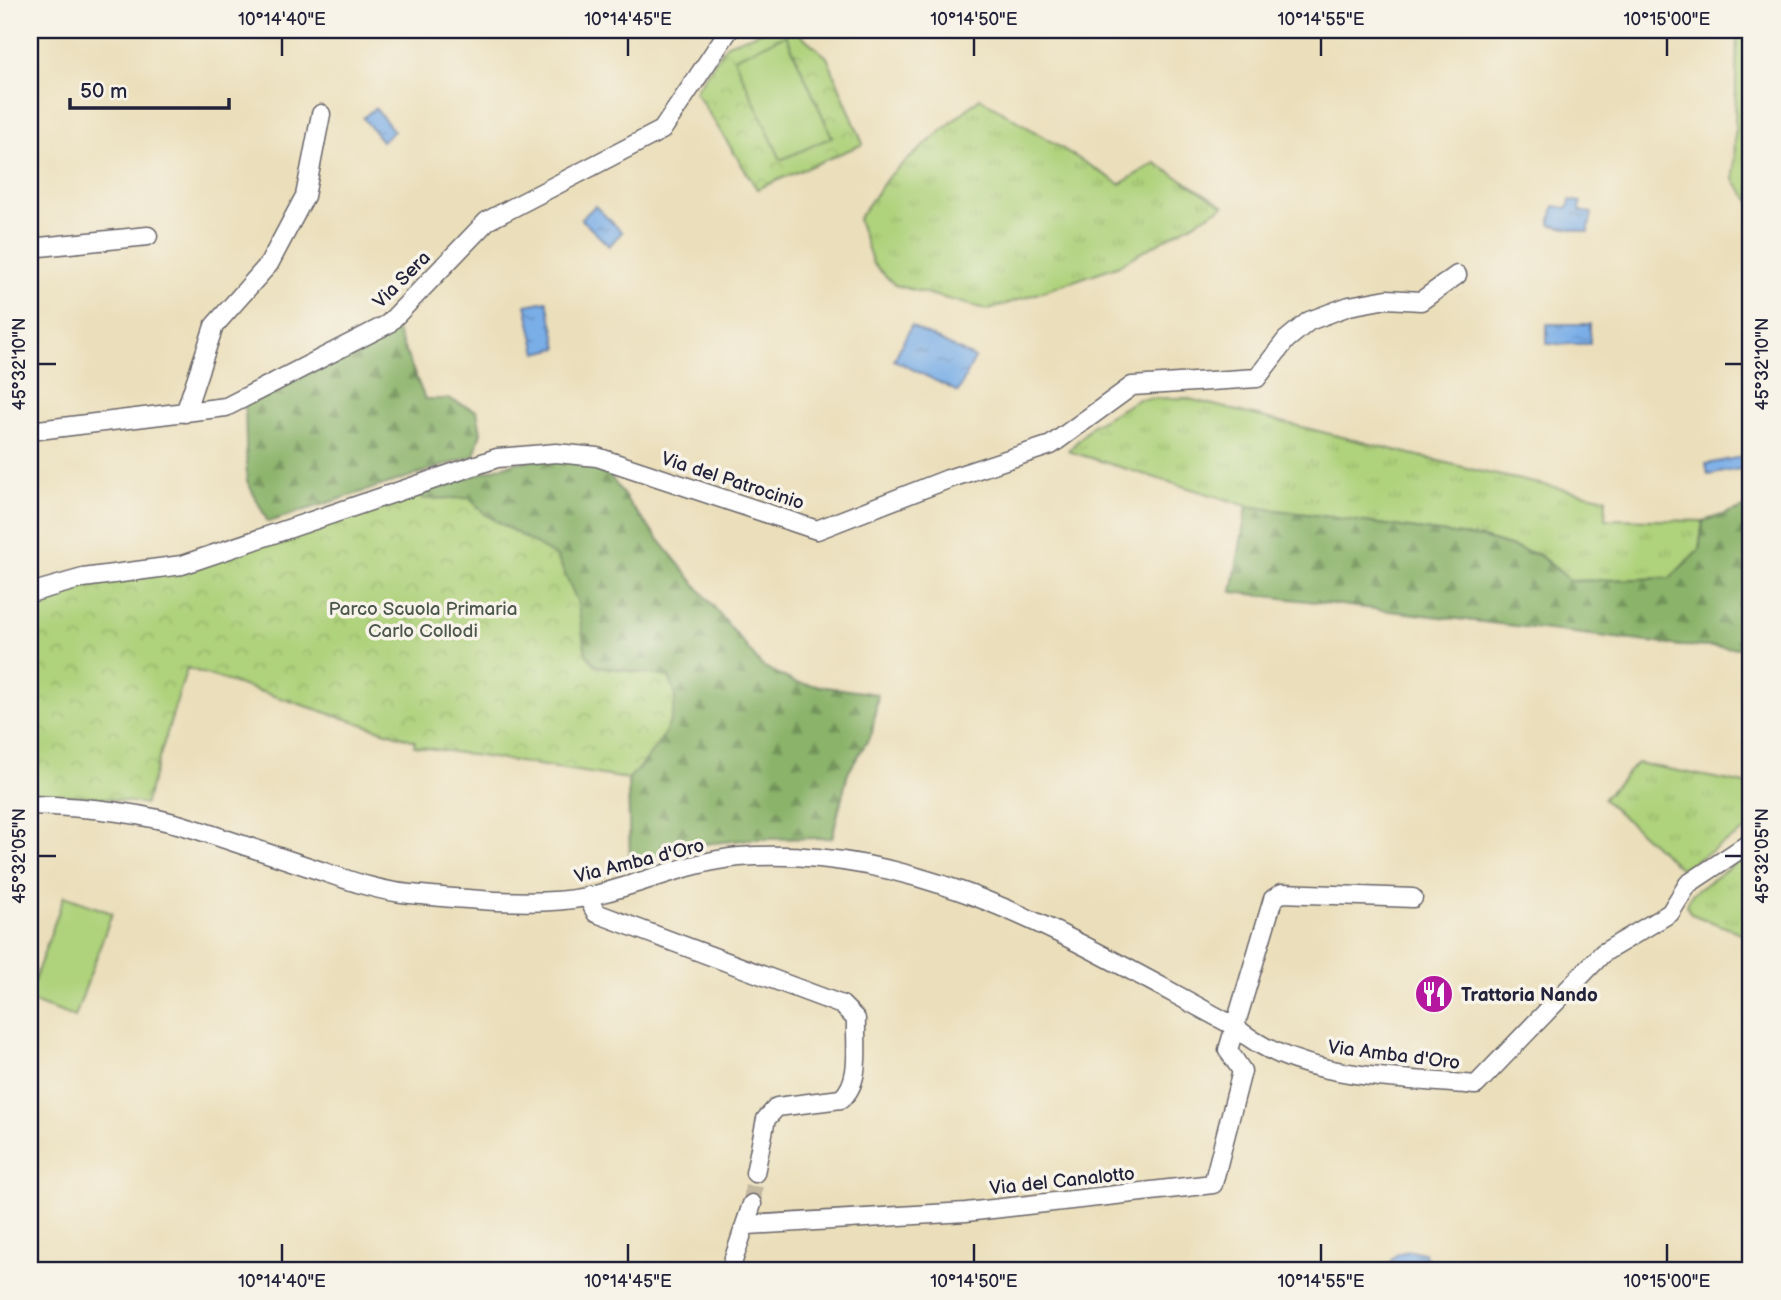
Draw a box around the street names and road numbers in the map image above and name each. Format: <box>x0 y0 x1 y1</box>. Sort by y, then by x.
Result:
street label: Via Sera <box>369 247 436 314</box>
street label: Via del Patrocinio <box>658 447 807 515</box>
street label: Via Amba d'Oro <box>572 834 707 889</box>
street label: Via Amba d'Oro <box>1326 1036 1461 1075</box>
street label: Via del Canalotto <box>988 1162 1136 1201</box>

